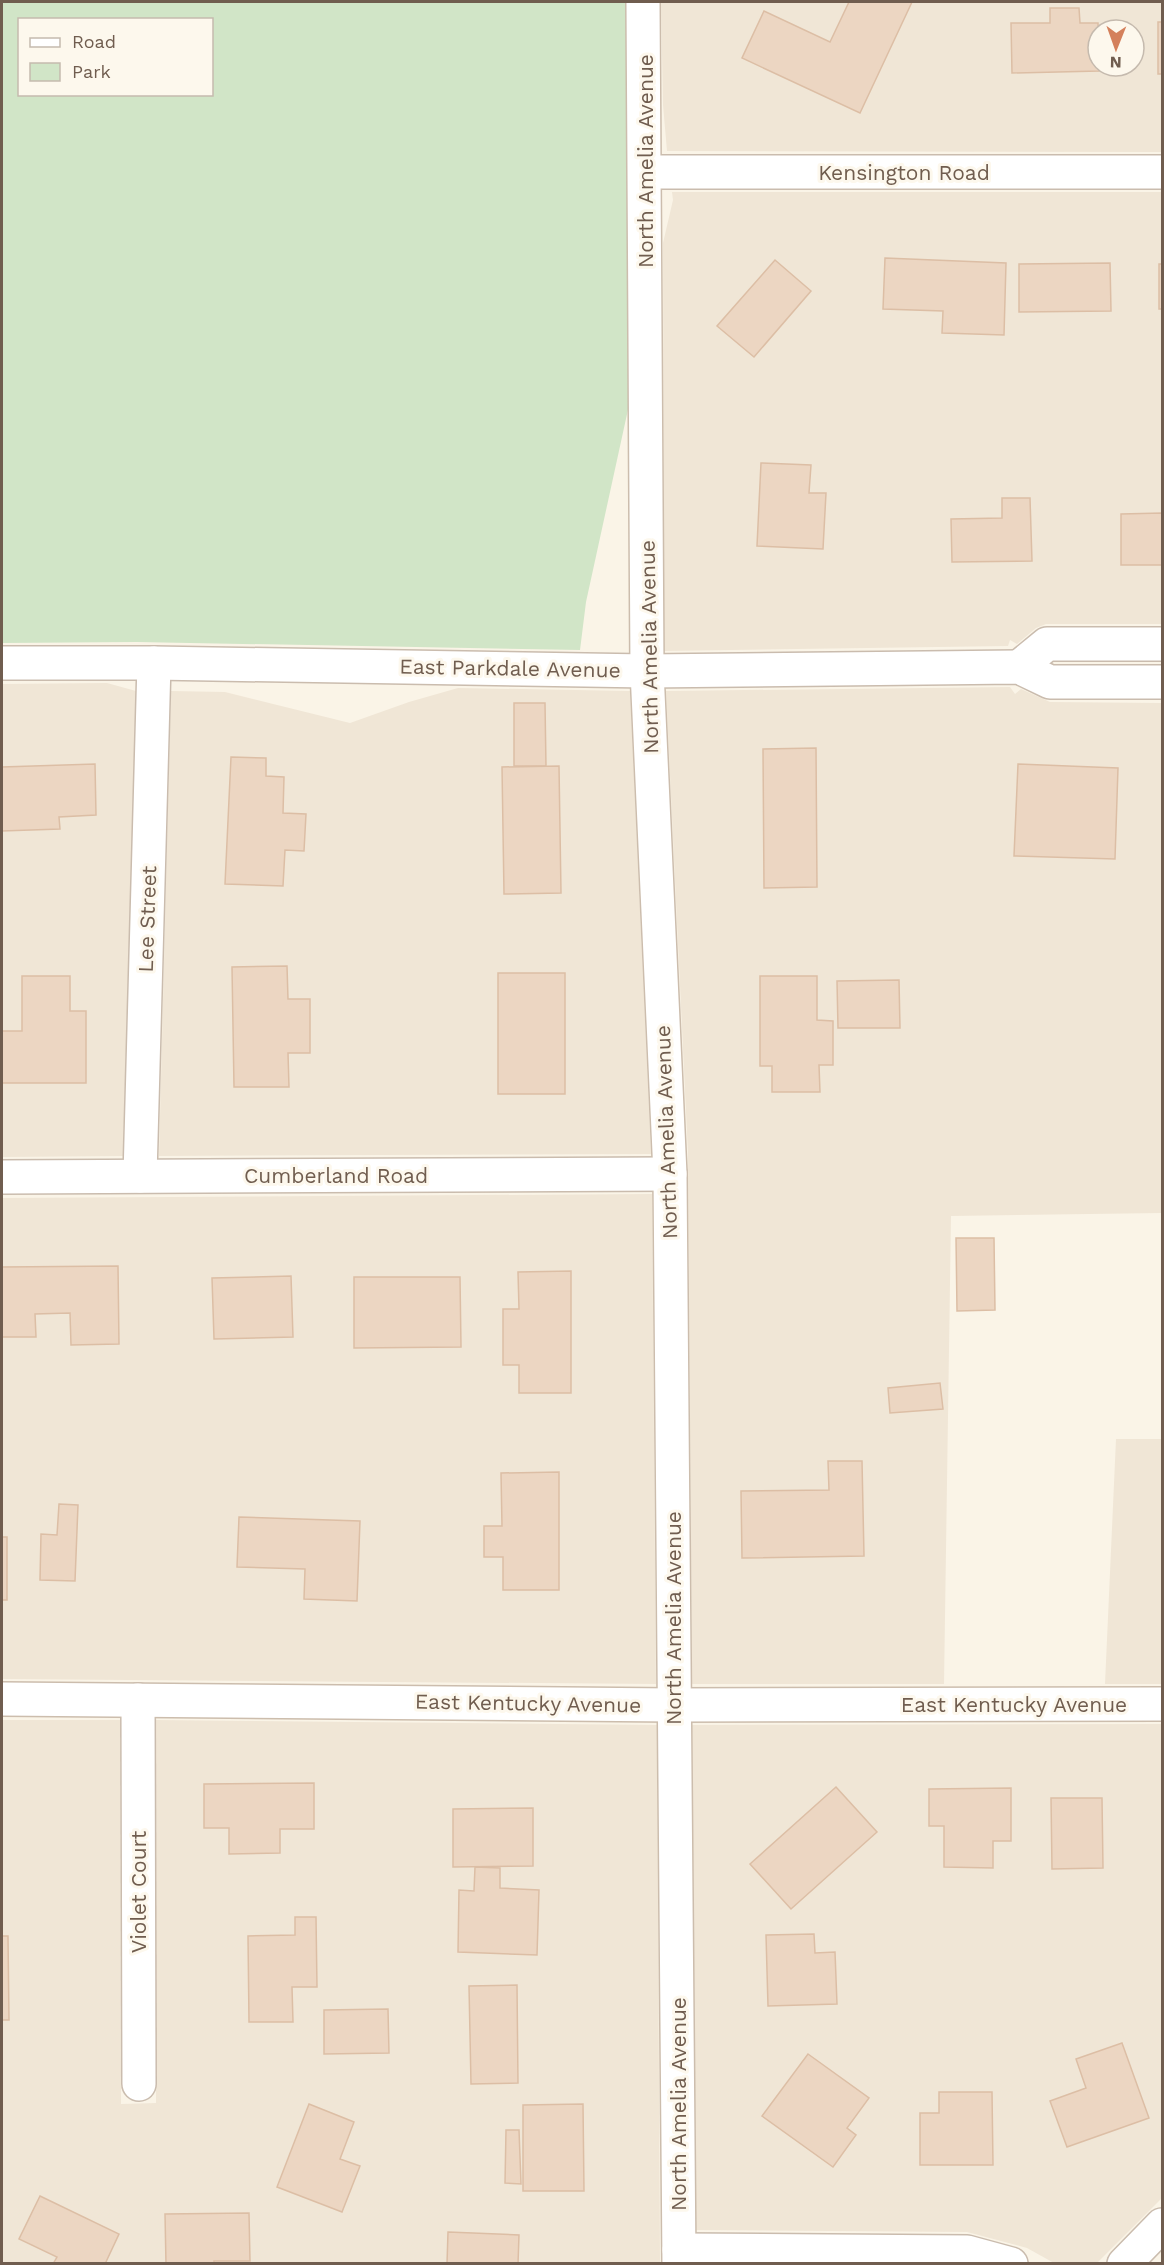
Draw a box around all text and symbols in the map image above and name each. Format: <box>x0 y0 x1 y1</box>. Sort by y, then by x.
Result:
legend <box>18 18 213 96</box>
north arrow <box>1086 18 1146 78</box>
text: Road <box>72 31 116 52</box>
text: N <box>1110 53 1122 72</box>
street label: North Amelia Avenue <box>633 54 658 268</box>
text: Park <box>72 61 111 82</box>
street label: Kensington Road <box>818 160 990 185</box>
street label: North Amelia Avenue <box>635 540 663 754</box>
street label: East Parkdale Avenue <box>399 654 621 682</box>
street label: Lee Street <box>133 865 161 973</box>
street label: North Amelia Avenue <box>650 1025 682 1239</box>
street label: Cumberland Road <box>244 1163 428 1188</box>
street label: North Amelia Avenue <box>661 1511 686 1725</box>
street label: East Kentucky Avenue <box>415 1689 641 1717</box>
street label: East Kentucky Avenue <box>901 1692 1127 1717</box>
street label: Violet Court <box>126 1830 151 1953</box>
street label: North Amelia Avenue <box>666 1997 691 2211</box>

